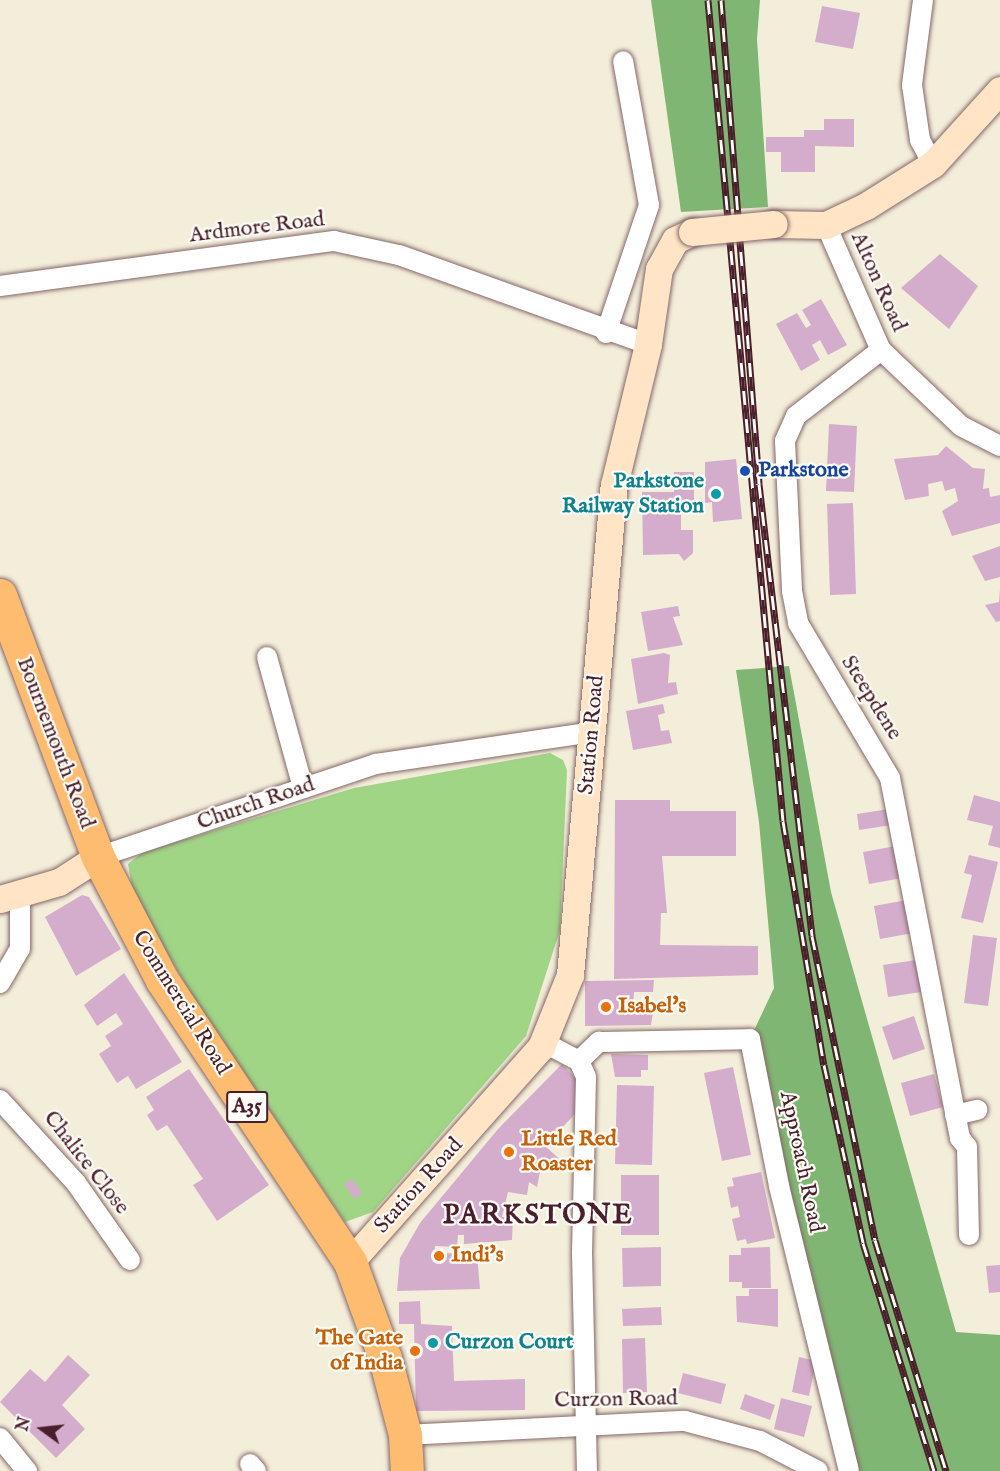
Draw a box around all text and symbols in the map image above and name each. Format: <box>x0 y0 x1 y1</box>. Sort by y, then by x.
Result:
street label: Ardmore Road <box>188 207 326 249</box>
street label: Alton Road <box>844 228 912 336</box>
place label: Parkstone <box>758 458 849 484</box>
marker: Parkstone <box>736 462 754 480</box>
place label: Parkstone Railway Station <box>562 468 704 520</box>
marker: Parkstone Railway Station <box>709 487 723 501</box>
street label: Steepdene <box>835 651 907 745</box>
street label: Bournemouth Road <box>10 654 100 832</box>
street label: Station Road <box>574 674 610 796</box>
street label: Church Road <box>194 772 318 836</box>
street label: Commercial Road <box>126 926 236 1080</box>
place label: Isabel's <box>618 994 686 1020</box>
marker: Isabel's <box>599 1000 613 1014</box>
road number: A35 <box>226 1089 268 1125</box>
street label: Approach Road <box>773 1089 829 1235</box>
street label: Chalice Close <box>37 1106 135 1220</box>
place label: Little Red Roaster <box>521 1126 617 1178</box>
street label: Station Road <box>369 1133 469 1239</box>
marker: Little Red Roaster <box>502 1145 516 1159</box>
district label: PARKSTONE <box>443 1199 633 1233</box>
place label: Indi's <box>451 1243 503 1269</box>
marker: Indi's <box>432 1249 446 1263</box>
place label: The Gate of India <box>316 1325 403 1376</box>
place label: Curzon Court <box>445 1330 573 1356</box>
marker: Curzon Court <box>426 1336 440 1350</box>
marker: The Gate of India <box>408 1344 422 1358</box>
street label: Curzon Road <box>554 1386 678 1414</box>
north arrow <box>12 1399 72 1459</box>
text: N <box>13 1415 36 1434</box>

